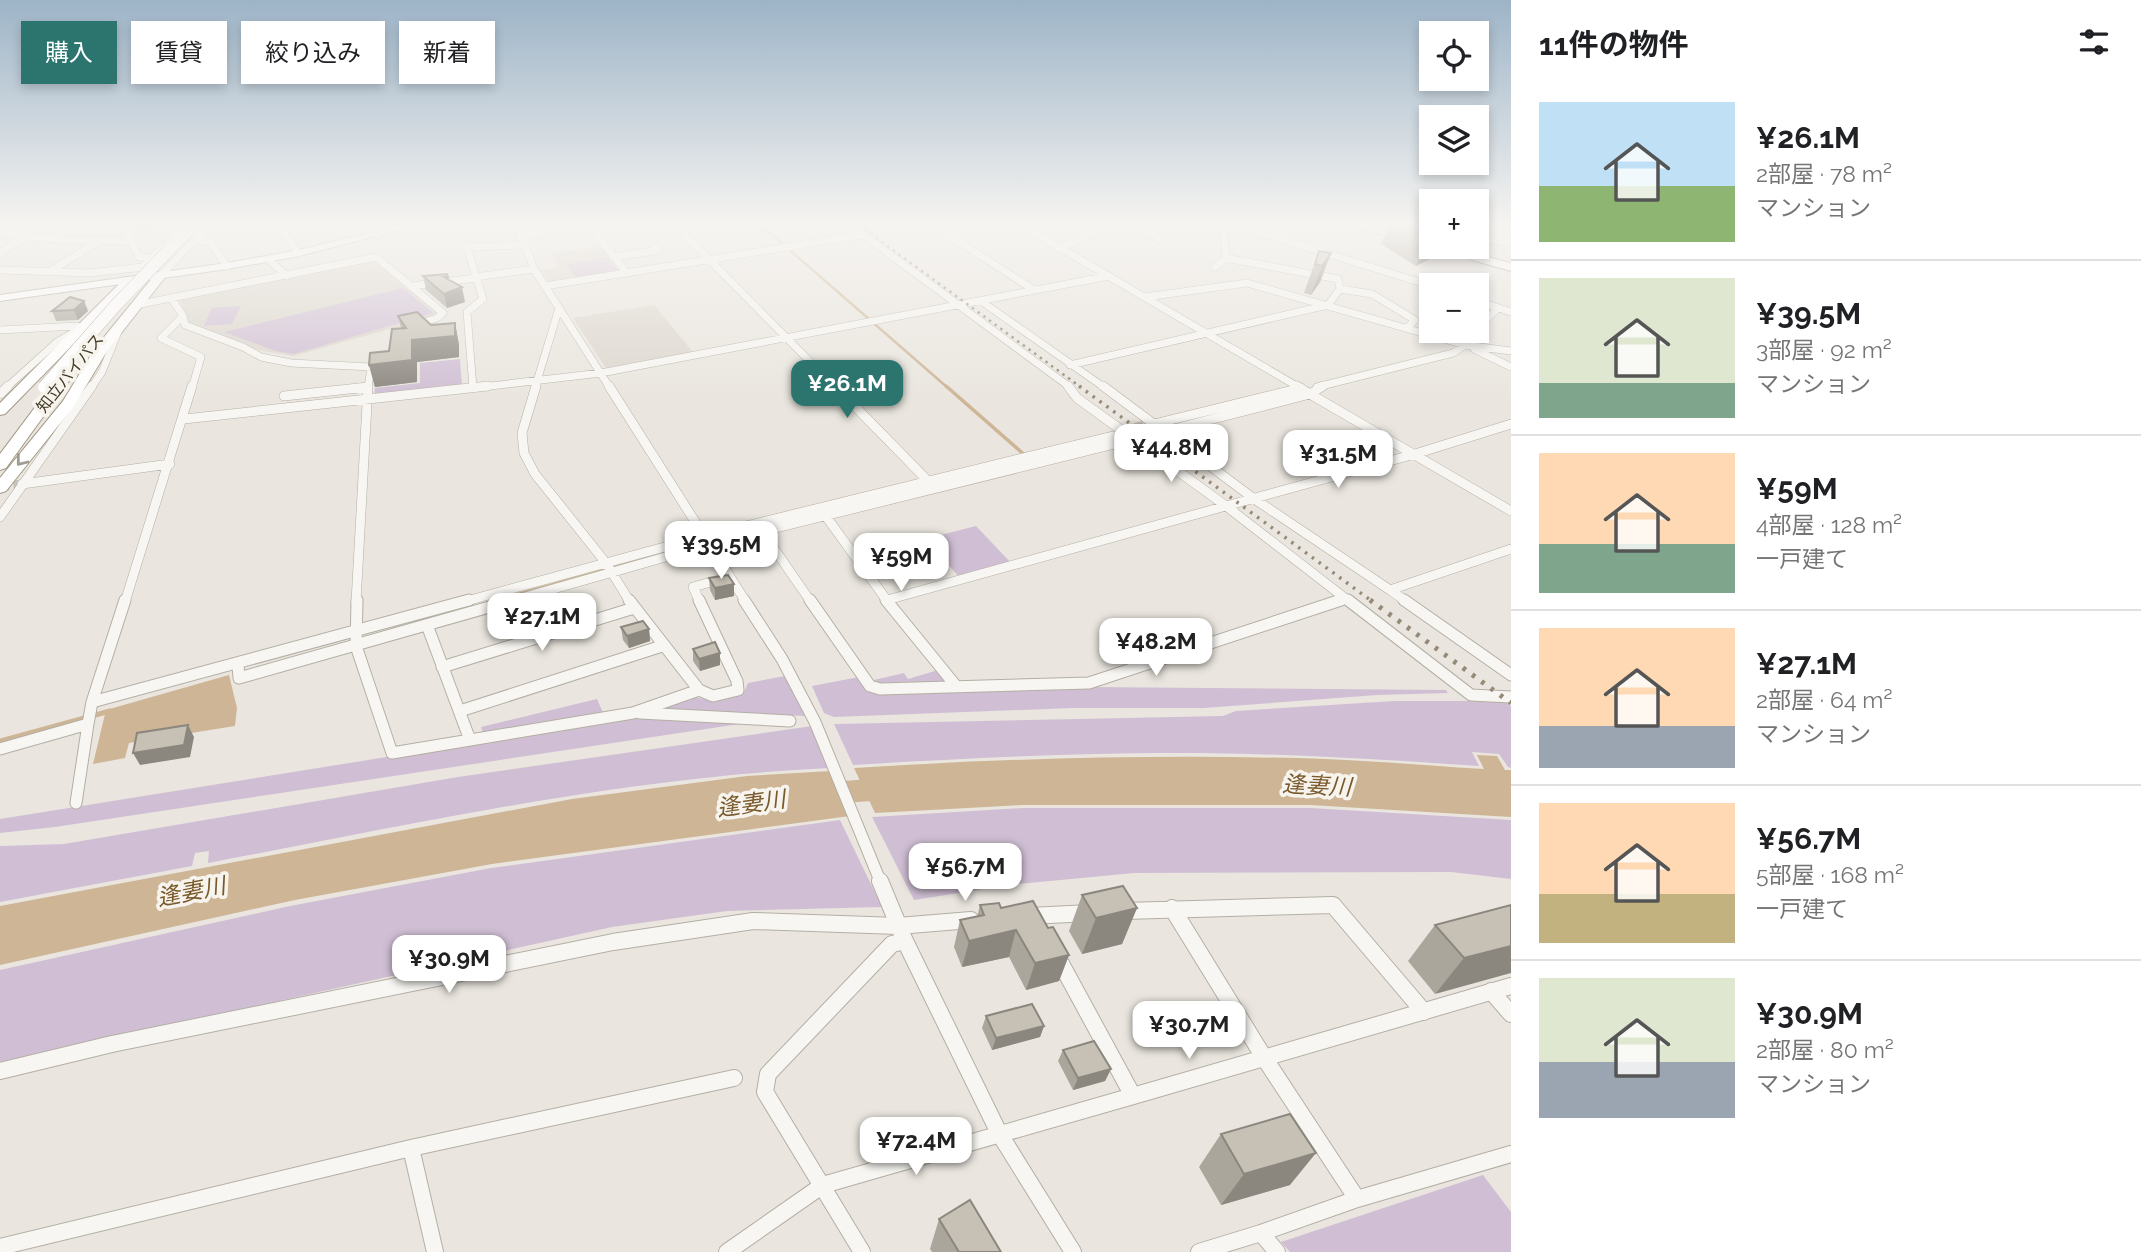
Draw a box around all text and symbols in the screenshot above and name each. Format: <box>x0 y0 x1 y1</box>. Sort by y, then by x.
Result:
chip: 購入 <box>21 21 117 84</box>
chip: 賃貸 <box>131 21 227 84</box>
chip: 絞り込み <box>241 21 385 84</box>
chip: 新着 <box>399 21 495 84</box>
map controls <box>1419 21 1489 343</box>
button: locate <box>1419 21 1489 91</box>
icon: filters <box>2075 23 2113 61</box>
text: 11件の物件 <box>1539 27 1689 62</box>
button: layers <box>1419 105 1489 175</box>
text: ¥26.1M <box>1756 120 1860 155</box>
icon: home <box>1595 130 1679 214</box>
text: 2部屋 · 78 m² <box>1756 160 1892 187</box>
button: + <box>1419 189 1489 259</box>
text: マンション <box>1756 194 1871 221</box>
button: − <box>1419 273 1489 343</box>
text: ¥39.5M <box>1756 296 1861 331</box>
icon: home <box>1595 306 1679 390</box>
street label: 知立バイパス <box>33 330 107 416</box>
text: 3部屋 · 92 m² <box>1756 336 1892 363</box>
pin: ¥26.1M <box>790 360 904 420</box>
text: ¥26.1M <box>807 369 887 396</box>
text: マンション <box>1756 370 1871 397</box>
pin: ¥44.8M <box>1114 424 1228 484</box>
pin: ¥31.5M <box>1281 430 1395 490</box>
text: ¥44.8M <box>1130 433 1212 460</box>
text: ¥31.5M <box>1299 439 1377 466</box>
one-way arrow <box>17 453 30 465</box>
text: ¥59M <box>1756 471 1838 506</box>
icon: home <box>1595 481 1679 565</box>
text: 4部屋 · 128 m² <box>1756 511 1902 538</box>
pin: ¥39.5M <box>664 522 778 581</box>
text: ¥39.5M <box>681 530 761 557</box>
pin: ¥59M <box>860 534 942 593</box>
text: ¥59M <box>870 542 932 569</box>
text: 一戸建て <box>1756 545 1848 572</box>
pin: ¥27.1M <box>485 594 599 653</box>
text: ¥27.1M <box>503 602 581 629</box>
pin: ¥48.2M <box>1099 618 1213 678</box>
text: ¥48.2M <box>1115 627 1197 654</box>
text: ¥27.1M <box>1756 646 1857 681</box>
icon: home <box>1595 656 1679 740</box>
text: 2部屋 · 64 m² <box>1756 686 1892 713</box>
text: マンション <box>1756 720 1871 747</box>
water label: 逢妻川 <box>1282 770 1355 800</box>
water label: 逢妻川 <box>715 784 790 821</box>
text: ¥56.7M <box>1756 821 1861 856</box>
icon: home <box>1595 831 1679 915</box>
pin: ¥56.7M <box>908 844 1022 903</box>
text: ¥56.7M <box>925 852 1005 879</box>
text: 5部屋 · 168 m² <box>1756 861 1904 888</box>
water label: 逢妻川 <box>155 871 230 911</box>
text: 一戸建て <box>1756 895 1848 922</box>
pin: ¥30.9M <box>392 936 506 995</box>
text: ¥30.9M <box>408 944 490 971</box>
text: ¥30.9M <box>1756 996 1863 1031</box>
pin: ¥30.7M <box>1132 1002 1246 1061</box>
icon: home <box>1595 1006 1679 1090</box>
text: ¥30.7M <box>1149 1010 1229 1037</box>
text: 2部屋 · 80 m² <box>1756 1036 1894 1063</box>
text: マンション <box>1756 1070 1871 1097</box>
pin: ¥72.4M <box>859 1118 973 1177</box>
text: ¥72.4M <box>876 1126 956 1153</box>

